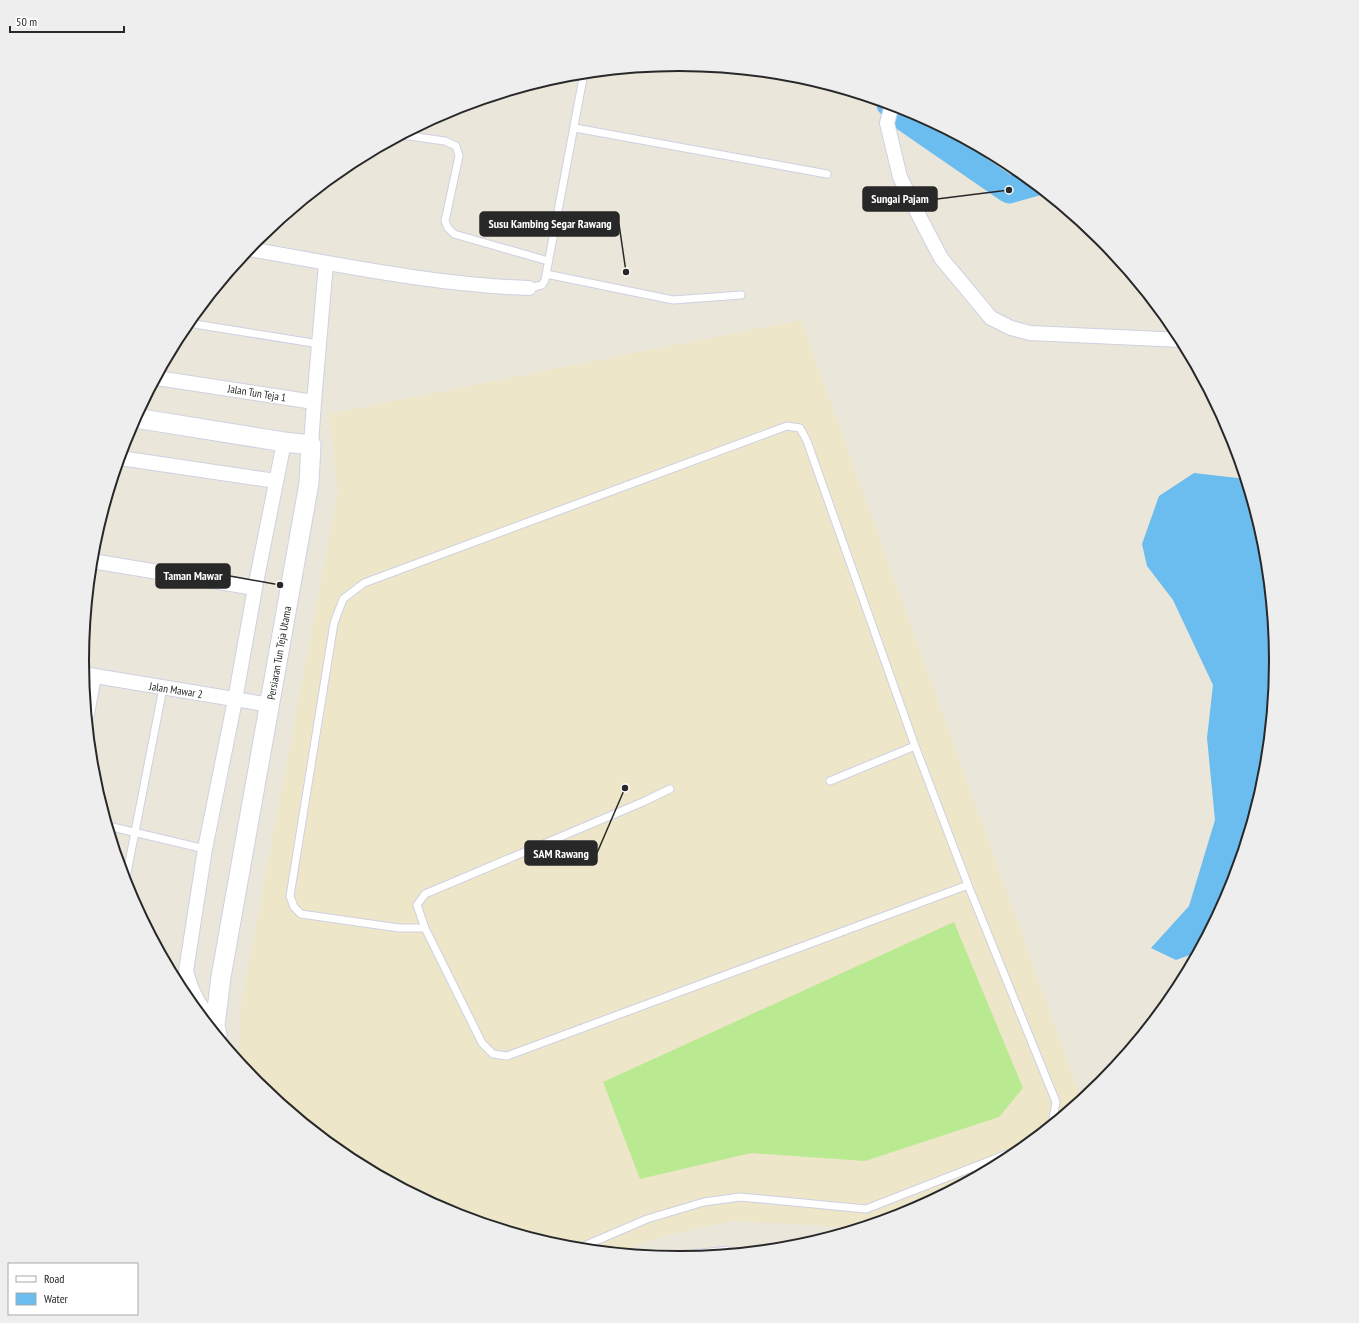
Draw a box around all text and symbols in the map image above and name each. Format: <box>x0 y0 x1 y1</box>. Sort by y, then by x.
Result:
scale bar <box>10 8 124 34</box>
text: 50 m <box>16 14 37 29</box>
callout: Sungai Pajam <box>863 187 937 211</box>
text: Sungai Pajam <box>871 191 929 206</box>
callout: Susu Kambing Segar Rawang <box>480 212 619 236</box>
text: Susu Kambing Segar Rawang <box>488 216 612 231</box>
street label: Jalan Tun Teja 1 <box>226 381 287 405</box>
callout: Taman Mawar <box>156 564 230 588</box>
text: Taman Mawar <box>164 568 223 583</box>
street label: Persiaran Tun Teja Utama <box>264 605 294 701</box>
street label: Jalan Mawar 2 <box>147 679 204 701</box>
callout: SAM Rawang <box>525 841 597 865</box>
text: SAM Rawang <box>533 846 589 861</box>
legend <box>8 1263 138 1315</box>
text: Road <box>44 1271 64 1286</box>
text: Water <box>44 1291 69 1306</box>

